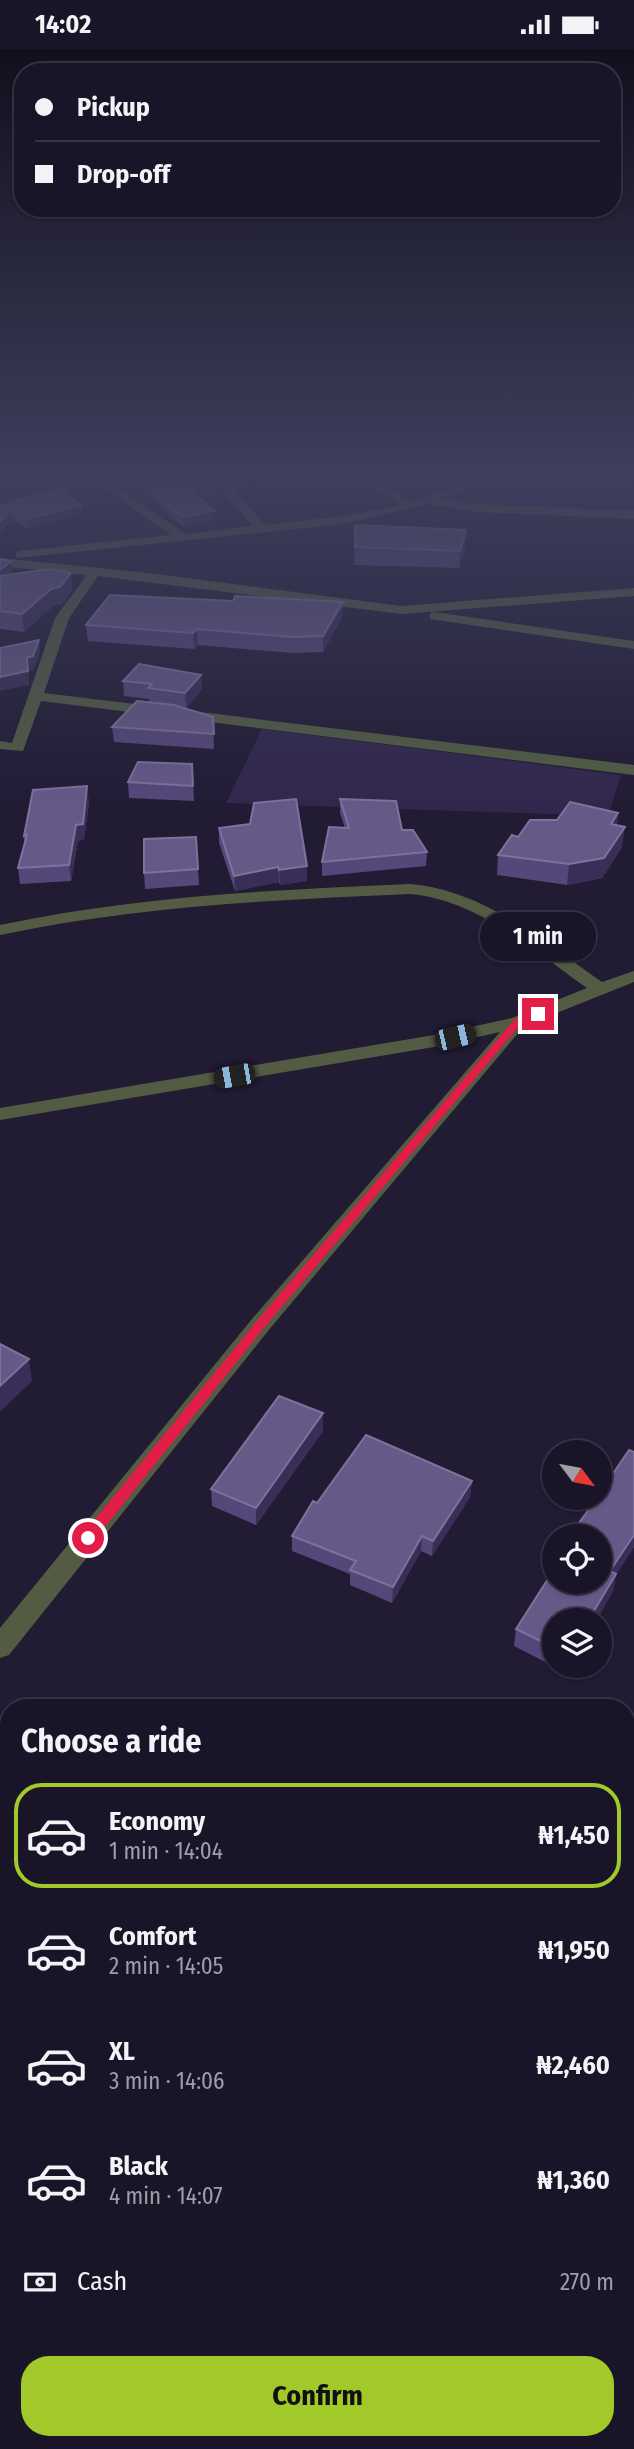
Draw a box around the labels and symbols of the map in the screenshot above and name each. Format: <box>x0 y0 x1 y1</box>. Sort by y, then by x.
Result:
callout: 1 min <box>480 913 596 961</box>
route end <box>522 998 554 1030</box>
car <box>433 1022 478 1052</box>
car <box>212 1062 257 1090</box>
north arrow <box>542 1440 612 1510</box>
route start <box>72 1522 104 1554</box>

